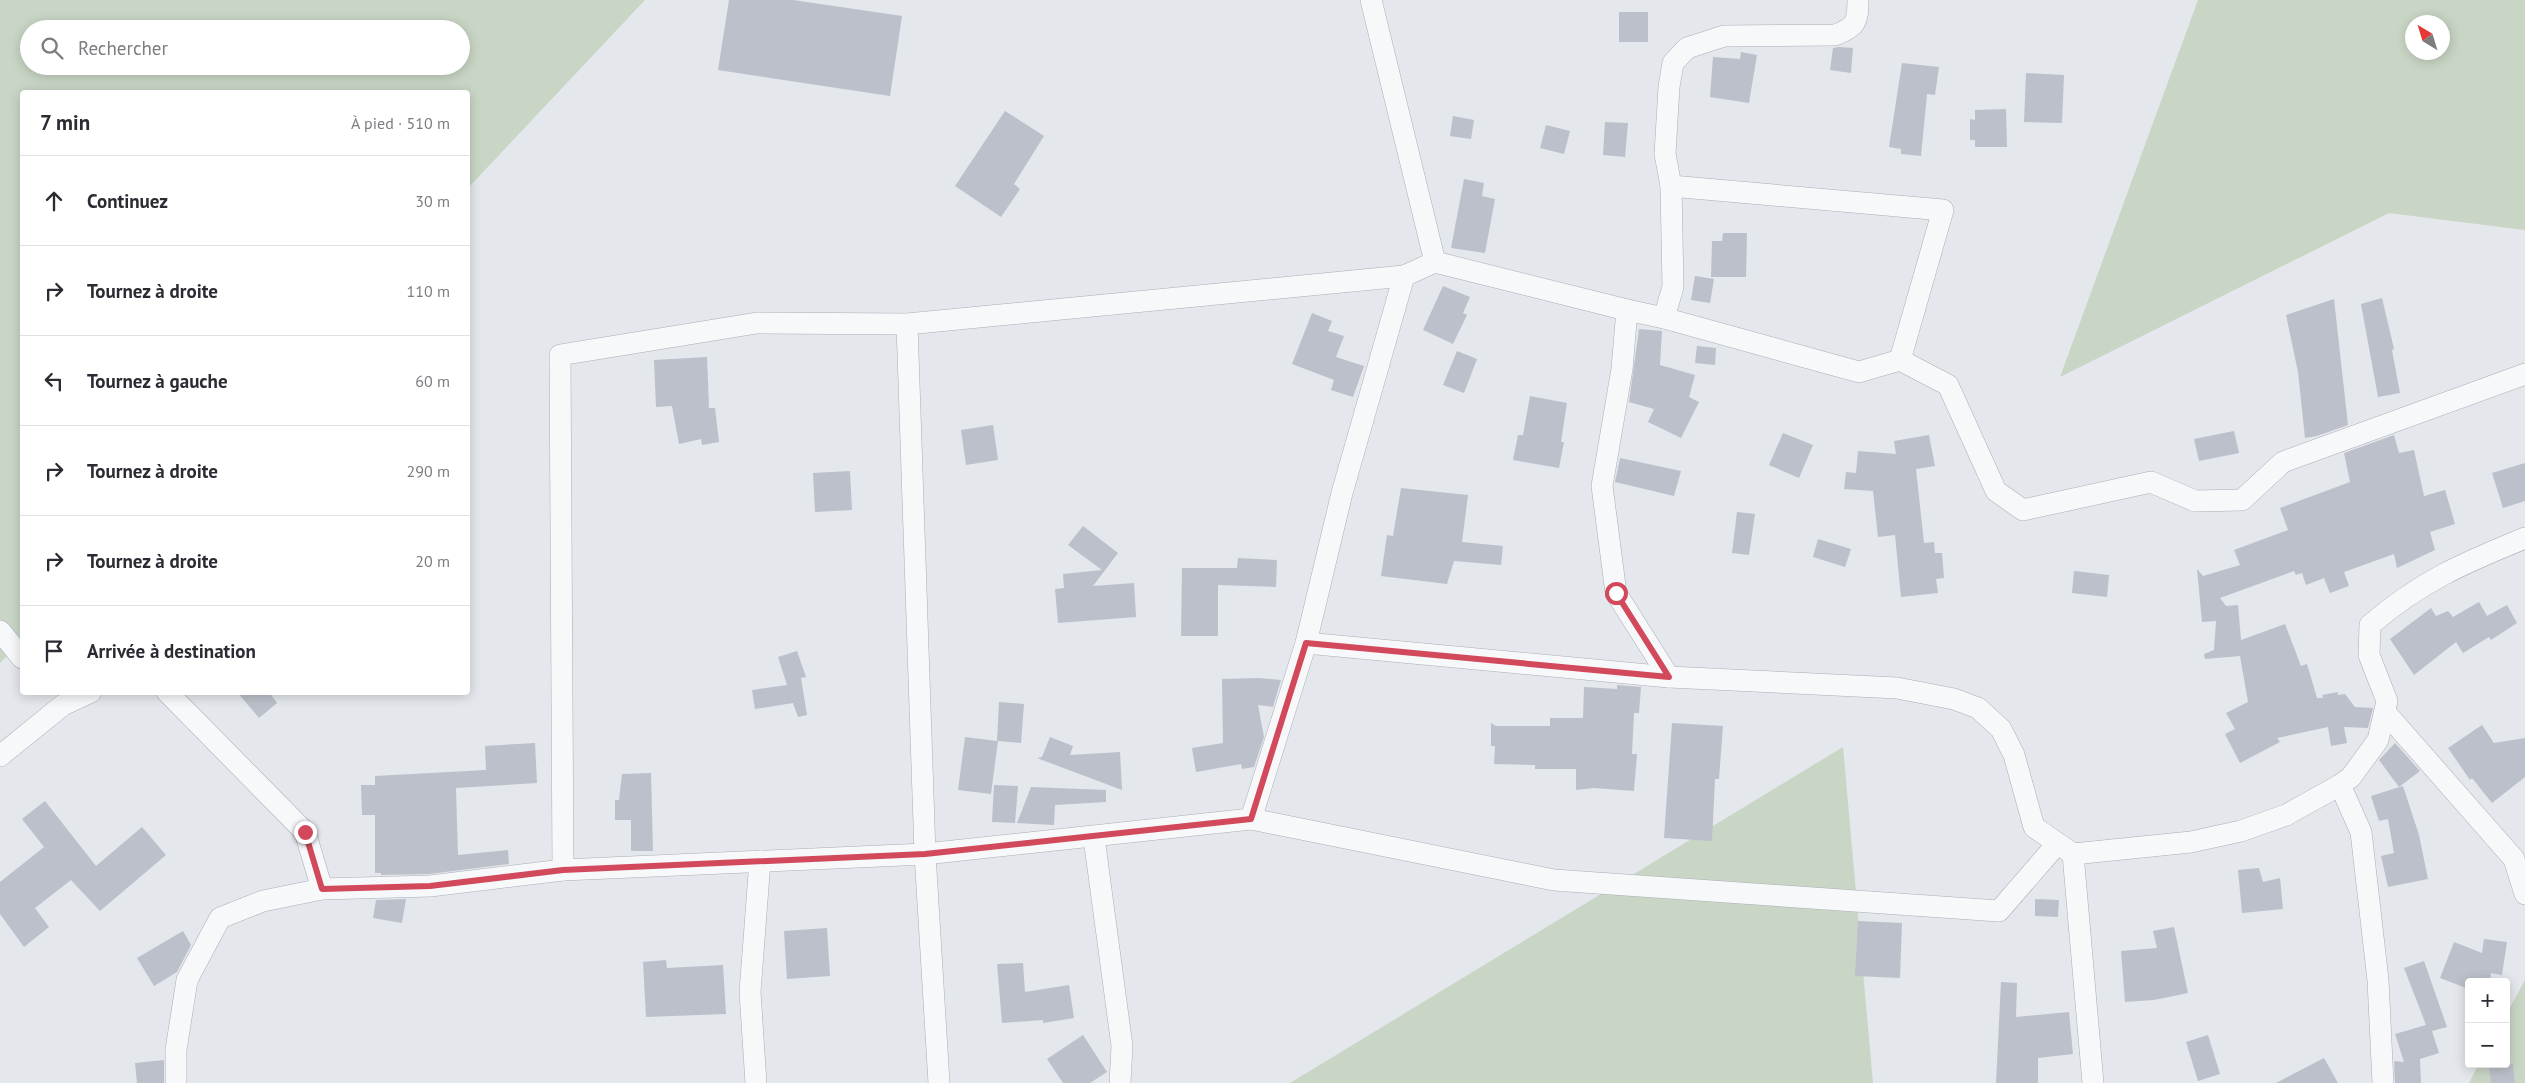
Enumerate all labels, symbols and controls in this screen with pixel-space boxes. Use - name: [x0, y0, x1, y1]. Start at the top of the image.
- north arrow: [2405, 15, 2450, 60]
- search box: [20, 20, 470, 75]
- icon: search: [38, 34, 66, 62]
- text: Rechercher: [78, 36, 168, 60]
- text: 7 min: [40, 109, 90, 136]
- text: À pied · 510 m: [351, 113, 450, 133]
- icon: ahead: [40, 187, 68, 215]
- text: Continuez: [87, 189, 168, 213]
- text: 30 m: [415, 191, 450, 211]
- icon: right: [40, 277, 68, 305]
- text: Tournez à droite: [87, 279, 218, 303]
- text: 110 m: [407, 281, 450, 301]
- icon: left: [40, 367, 68, 395]
- text: Tournez à gauche: [87, 369, 228, 393]
- text: 60 m: [415, 371, 450, 391]
- icon: right: [40, 457, 68, 485]
- text: Tournez à droite: [87, 459, 218, 483]
- text: 290 m: [407, 461, 450, 481]
- icon: right: [40, 547, 68, 575]
- text: Tournez à droite: [87, 549, 218, 573]
- text: 20 m: [415, 551, 450, 571]
- route start: [1605, 582, 1628, 605]
- icon: arrive: [40, 637, 68, 665]
- text: Arrivée à destination: [87, 639, 256, 663]
- route end: [294, 821, 317, 844]
- map controls: [2465, 978, 2510, 1068]
- button: +: [2465, 978, 2510, 1023]
- button: −: [2465, 1023, 2510, 1068]

